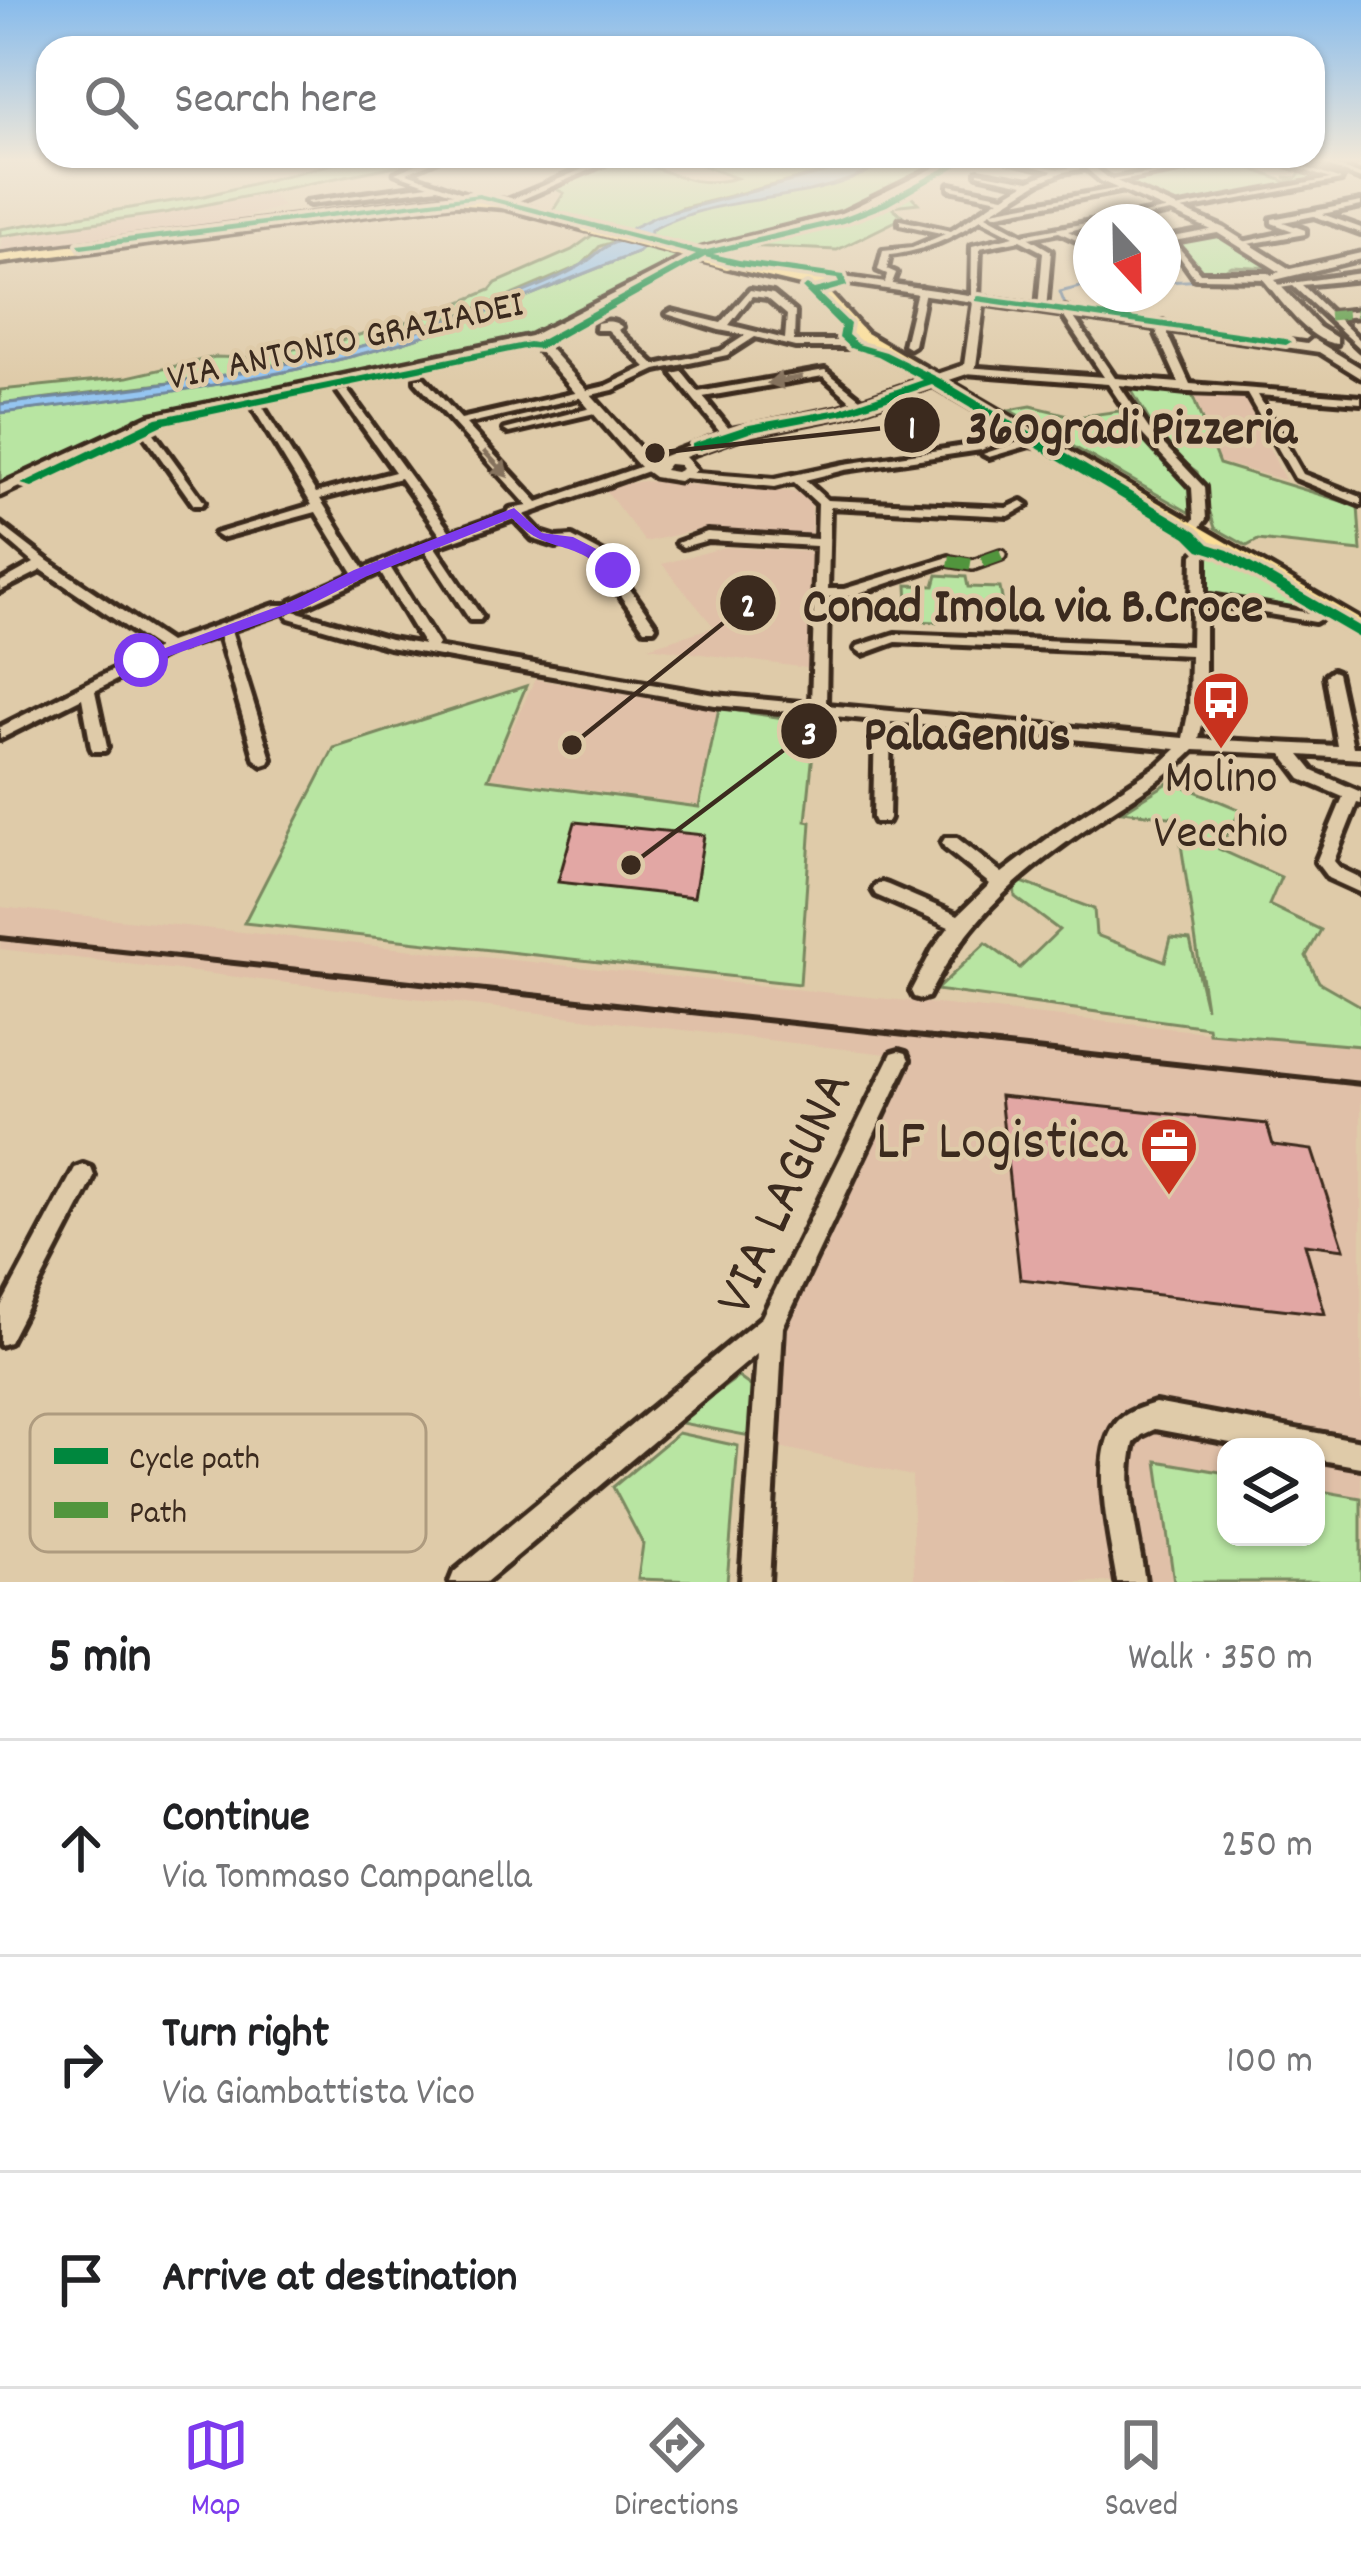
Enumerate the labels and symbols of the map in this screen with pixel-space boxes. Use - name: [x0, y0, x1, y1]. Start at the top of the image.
- north arrow: [1073, 204, 1181, 312]
- street label: VIA ANTONIO GRAZIADEI: [163, 279, 529, 409]
- one-way arrow: [765, 372, 803, 390]
- callout: 360gradi Pizzeria: [882, 381, 1321, 468]
- text: 360gradi Pizzeria: [965, 397, 1299, 469]
- text: 1: [908, 405, 916, 457]
- one-way arrow: [481, 449, 509, 478]
- route end: [586, 543, 640, 597]
- callout: Conad Imola via B.Croce: [718, 560, 1287, 647]
- text: Conad Imola via B.Croce: [803, 575, 1263, 647]
- text: 2: [740, 583, 756, 635]
- route start: [114, 633, 168, 687]
- bus stop icon: Molino Vecchio: [1190, 669, 1252, 751]
- callout: PalaGenius: [779, 687, 1095, 774]
- text: PalaGenius: [863, 703, 1071, 775]
- text: 3: [801, 711, 817, 763]
- place label: Molino Vecchio: [1154, 747, 1288, 871]
- street label: VIA LAGUNA: [698, 1059, 878, 1329]
- place label: LF Logistica: [876, 1105, 1128, 1187]
- office icon: LF Logistica: [1138, 1115, 1200, 1197]
- legend: [30, 1414, 426, 1552]
- text: Cycle path: [129, 1438, 260, 1485]
- text: Path: [129, 1492, 187, 1539]

